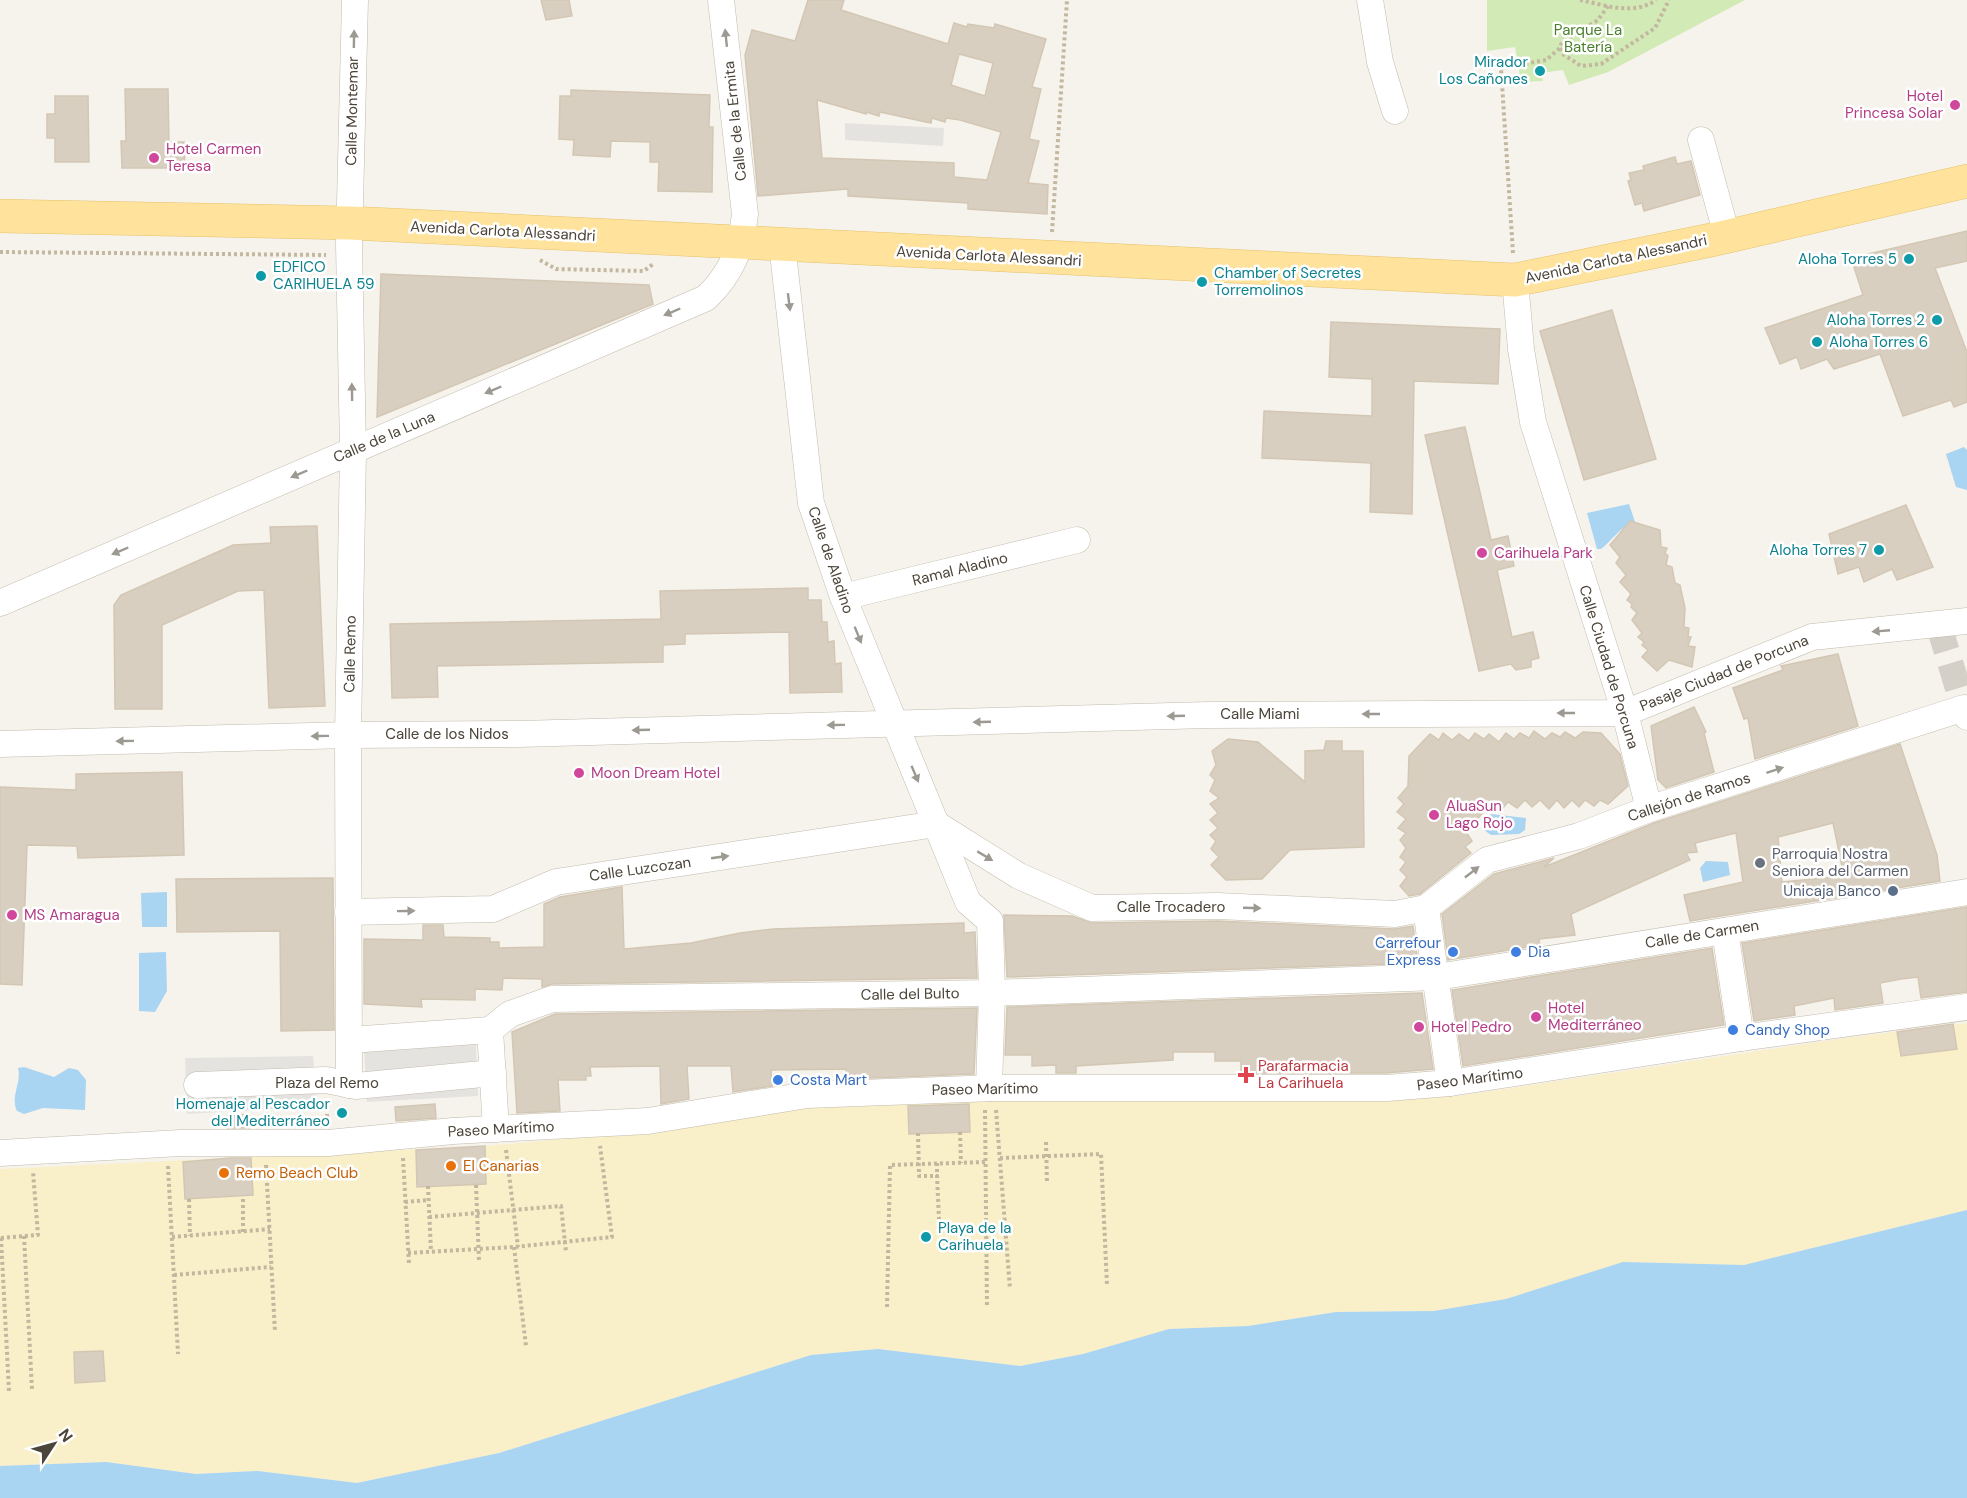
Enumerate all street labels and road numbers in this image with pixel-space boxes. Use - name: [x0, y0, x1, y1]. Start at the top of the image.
- street label: Calle Montemar: [341, 56, 363, 166]
- street label: Calle de la Ermita: [719, 60, 751, 182]
- street label: Avenida Carlota Alessandri: [410, 216, 596, 246]
- street label: Avenida Carlota Alessandri: [1523, 230, 1709, 288]
- street label: Avenida Carlota Alessandri: [896, 241, 1082, 271]
- street label: Calle de la Luna: [330, 407, 438, 467]
- street label: Calle de Aladino: [803, 504, 859, 616]
- street label: Ramal Aladino: [910, 547, 1010, 591]
- street label: Calle Ciudad de Porcuna: [1575, 583, 1643, 751]
- street label: Calle Remo: [339, 615, 361, 693]
- street label: Pasaje Ciudad de Porcuna: [1637, 630, 1811, 716]
- street label: Calle Miami: [1220, 704, 1300, 724]
- street label: Calle de los Nidos: [385, 724, 509, 744]
- street label: Callejón de Ramos: [1625, 768, 1753, 826]
- street label: Calle Luzcozan: [588, 852, 692, 886]
- street label: Calle Trocadero: [1117, 897, 1225, 917]
- street label: Calle de Carmen: [1644, 915, 1760, 953]
- street label: Calle del Bulto: [860, 983, 960, 1005]
- street label: Paseo Marítimo: [1416, 1063, 1524, 1095]
- street label: Plaza del Remo: [275, 1073, 379, 1093]
- street label: Paseo Marítimo: [931, 1078, 1039, 1100]
- street label: Paseo Marítimo: [447, 1116, 555, 1142]

